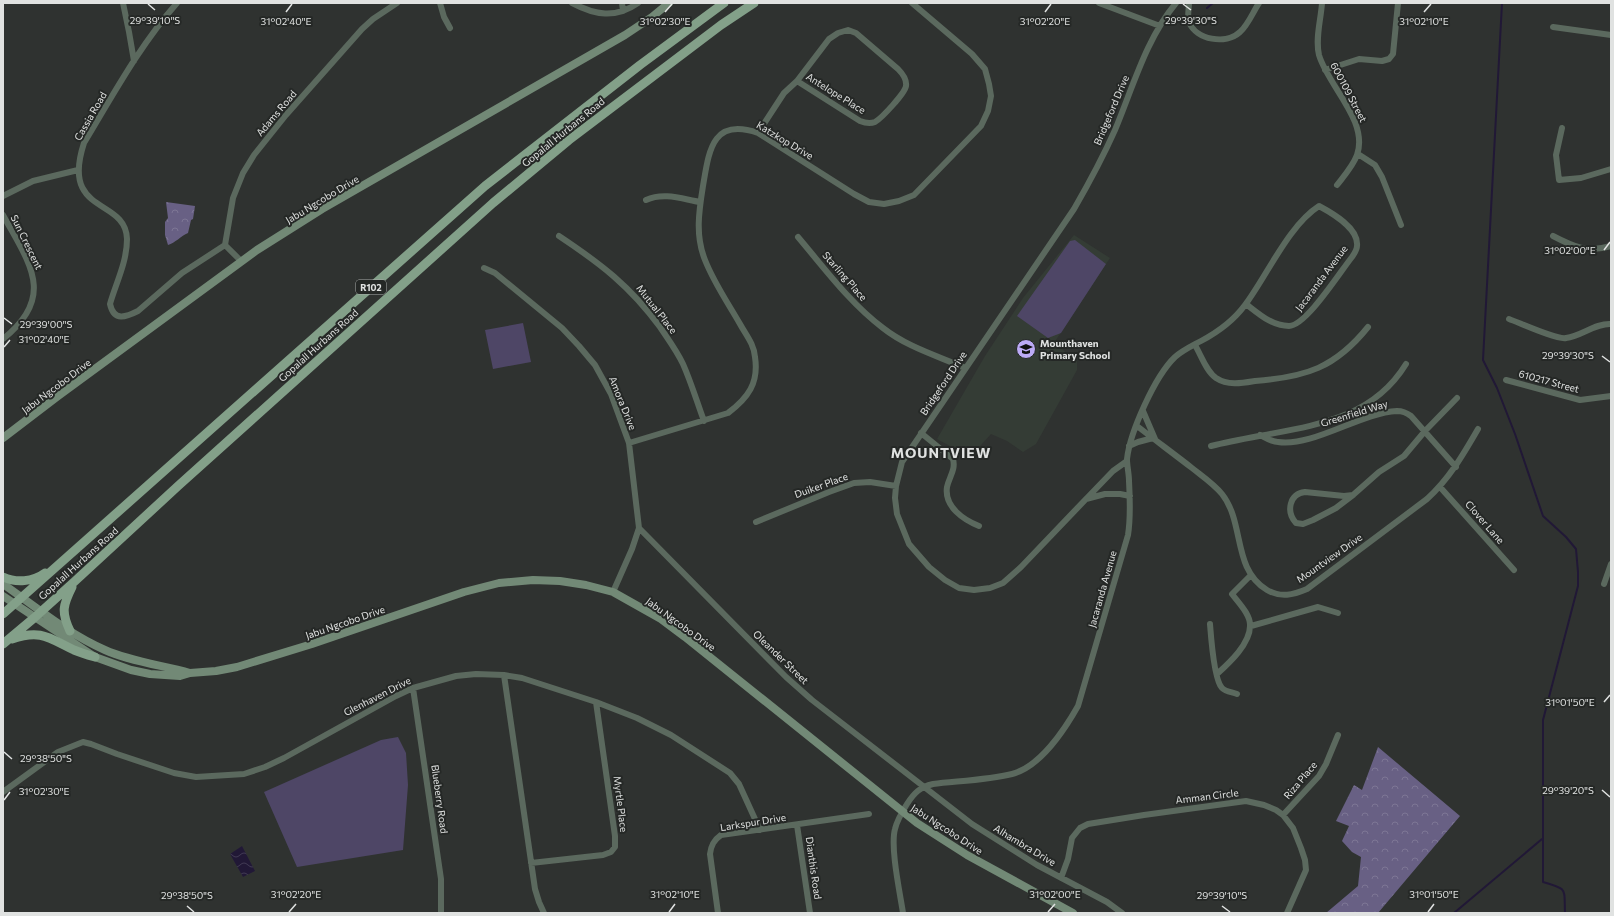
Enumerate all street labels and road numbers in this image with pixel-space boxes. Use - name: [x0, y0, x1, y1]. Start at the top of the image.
- street label: 600109 Street: [1328, 60, 1370, 124]
- street label: Antelope Place: [804, 70, 868, 116]
- street label: Bridgeford Drive: [1091, 73, 1131, 147]
- street label: Adams Road: [253, 87, 299, 138]
- street label: Cassia Road: [71, 89, 109, 142]
- street label: Gopalall Hurbans Road: [519, 95, 607, 169]
- street label: Katzkop Drive: [754, 118, 816, 162]
- street label: Jabu Ngcobo Drive: [283, 172, 361, 226]
- street label: Sun Crescent: [9, 213, 45, 271]
- street label: Jacaranda Avenue: [1292, 243, 1350, 313]
- street label: Starling Place: [820, 249, 870, 303]
- road number: R102: [356, 280, 386, 294]
- street label: Mutual Place: [634, 282, 680, 336]
- street label: Gopalall Hurbans Road: [276, 306, 360, 384]
- street label: Bridgeford Drive: [917, 349, 969, 417]
- street label: Jabu Ngcobo Drive: [19, 356, 93, 416]
- street label: 610217 Street: [1517, 367, 1581, 395]
- street label: Amora Drive: [607, 374, 639, 432]
- street label: Greenfield Way: [1319, 397, 1389, 429]
- street label: Duiker Place: [793, 470, 849, 500]
- street label: Clover Lane: [1463, 498, 1507, 546]
- street label: Gopalall Hurbans Road: [36, 524, 120, 602]
- street label: Mountview Drive: [1294, 531, 1364, 585]
- street label: Jacaranda Avenue: [1085, 549, 1119, 629]
- street label: Jabu Ngcobo Drive: [644, 595, 718, 653]
- street label: Jabu Ngcobo Drive: [304, 603, 386, 641]
- street label: Oleander Street: [751, 628, 811, 686]
- street label: Glenhaven Drive: [341, 674, 413, 718]
- street label: Riza Place: [1281, 759, 1319, 801]
- street label: Blueberry Road: [429, 764, 451, 834]
- street label: Myrtle Place: [612, 775, 630, 833]
- street label: Amman Circle: [1175, 786, 1239, 806]
- street label: Jabu Ngcobo Drive: [909, 801, 985, 857]
- street label: Larkspur Drive: [719, 811, 787, 833]
- street label: Alhambra Drive: [992, 822, 1058, 868]
- street label: Dianthis Road: [804, 836, 824, 900]

